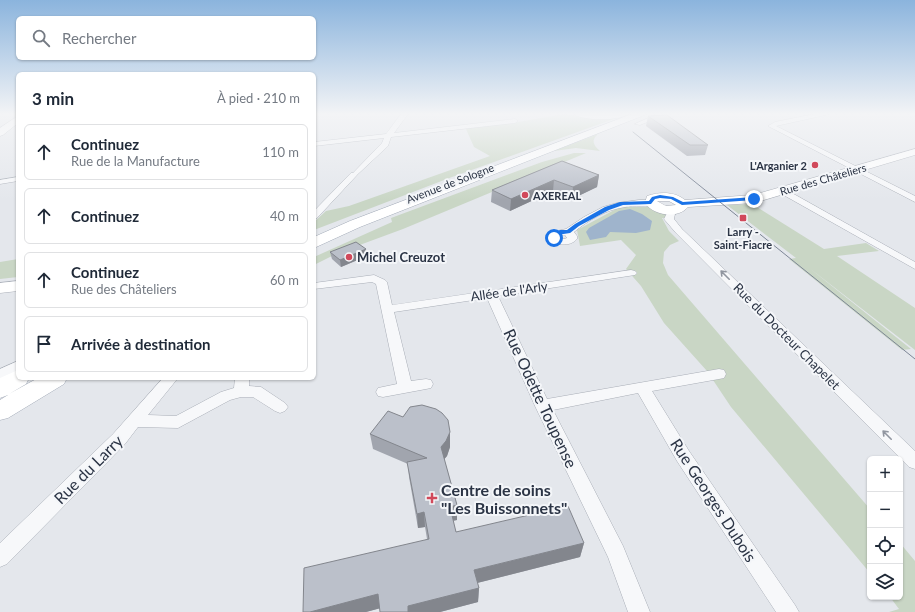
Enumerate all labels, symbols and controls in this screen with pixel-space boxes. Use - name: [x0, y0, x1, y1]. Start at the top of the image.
- search box: [16, 16, 316, 60]
- icon: search: [30, 27, 52, 49]
- text: Rechercher: [62, 29, 136, 47]
- text: 3 min: [32, 88, 74, 109]
- text: À pied · 210 m: [217, 90, 300, 106]
- text: Continuez: [71, 135, 139, 153]
- icon: ahead: [33, 141, 55, 163]
- text: 110 m: [262, 144, 299, 160]
- text: Rue de la Manufacture: [71, 153, 200, 169]
- place label: L'Arganier 2: [750, 159, 807, 172]
- street label: Avenue de Sologne: [404, 160, 496, 206]
- street label: Rue des Châteliers: [778, 160, 868, 198]
- marker: L'Arganier 2: [810, 160, 820, 170]
- place label: AXEREAL: [532, 189, 581, 202]
- marker: AXEREAL: [520, 190, 530, 200]
- route end: [745, 190, 763, 208]
- icon: ahead: [33, 205, 55, 227]
- text: Continuez: [71, 207, 139, 225]
- text: 40 m: [270, 208, 299, 224]
- marker: Larry - Saint-Fiacre: [738, 213, 748, 223]
- place label: Larry - Saint-Fiacre: [714, 225, 772, 251]
- route start: [545, 229, 563, 247]
- place label: Michel Creuzot: [357, 249, 445, 265]
- marker: Michel Creuzot: [344, 252, 354, 262]
- text: Continuez: [71, 263, 139, 281]
- icon: ahead: [33, 269, 55, 291]
- one-way arrow: [720, 270, 730, 280]
- text: 60 m: [270, 272, 299, 288]
- street label: Allée de l'Arly: [469, 278, 549, 304]
- street label: Rue du Docteur Chapelet: [730, 279, 844, 393]
- text: Rue des Châteliers: [71, 281, 177, 297]
- street label: Rue Odette Toupense: [500, 325, 582, 471]
- icon: arrive: [33, 333, 55, 355]
- text: Arrivée à destination: [71, 335, 210, 353]
- street label: Rue du Larry: [50, 430, 127, 507]
- one-way arrow: [882, 430, 892, 440]
- street label: Rue Georges Dubois: [667, 435, 761, 565]
- map controls: [867, 456, 903, 600]
- button: +: [867, 456, 903, 492]
- place label: Centre de soins "Les Buissonnets": [441, 480, 567, 517]
- marker: Centre de soins "Les Buissonnets": [426, 492, 438, 504]
- button: −: [867, 492, 903, 528]
- button: locate: [867, 528, 903, 564]
- button: layers: [867, 564, 903, 600]

